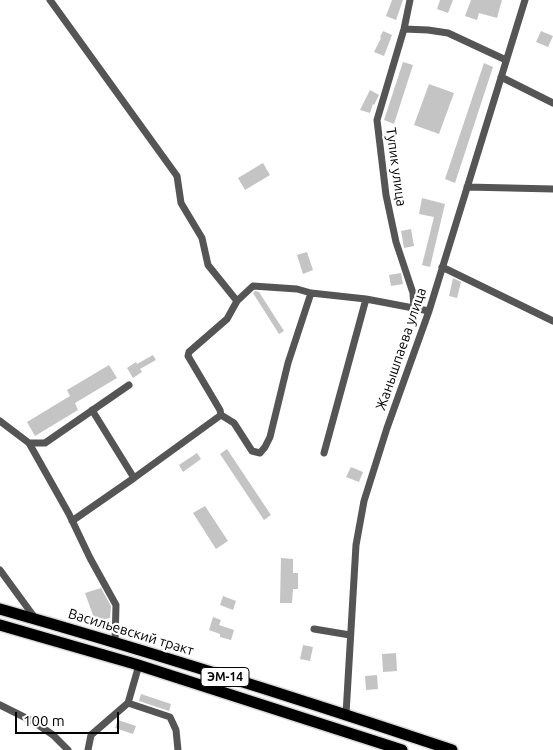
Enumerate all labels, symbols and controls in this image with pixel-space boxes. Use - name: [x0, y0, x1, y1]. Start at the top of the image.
- street label: Тупик улица: [382, 126, 410, 208]
- street label: Жанышпаева улица: [372, 285, 430, 413]
- street label: Васильевский тракт: [66, 605, 196, 659]
- road number: ЭМ-14: [201, 668, 249, 686]
- scale bar: [18, 702, 121, 734]
- text: 100 m: [23, 712, 65, 729]

